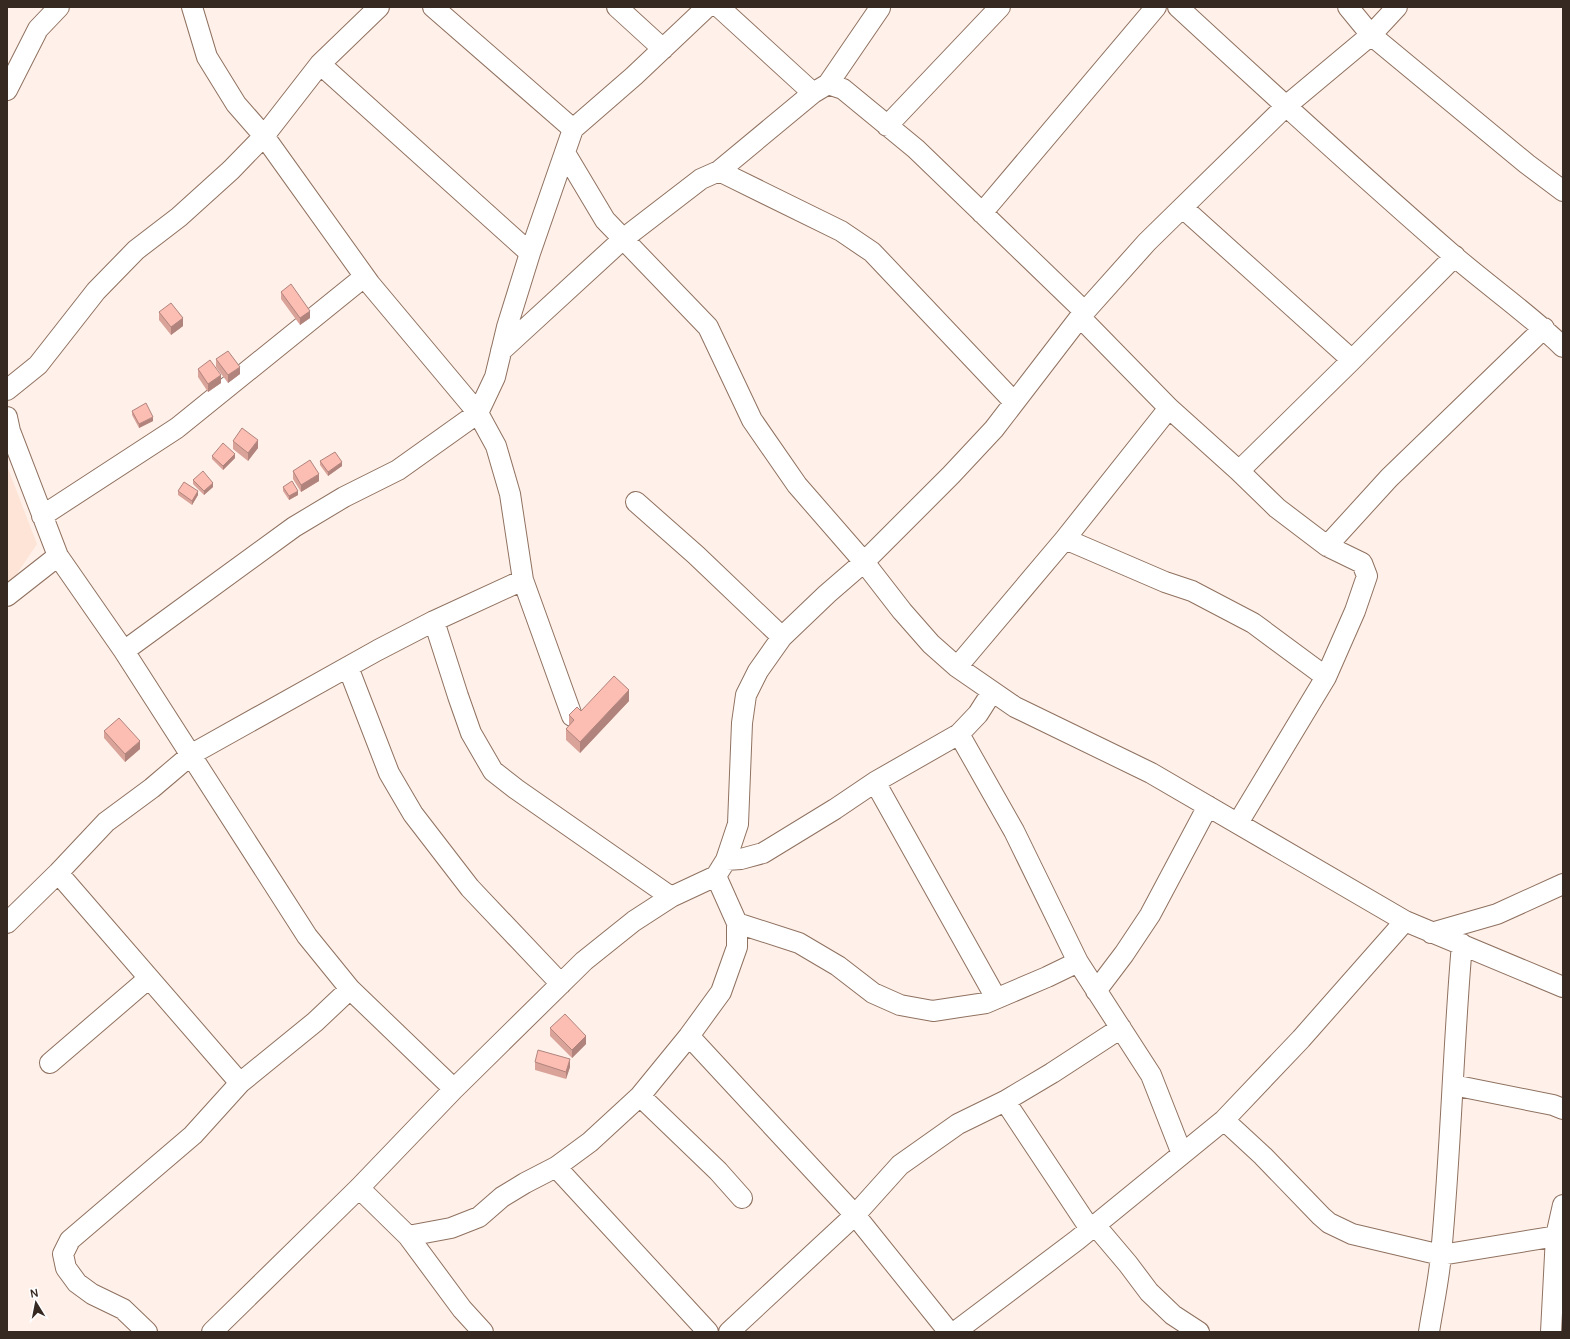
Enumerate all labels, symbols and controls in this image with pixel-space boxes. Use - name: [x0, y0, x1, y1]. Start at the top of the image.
- north arrow: [16, 1283, 56, 1323]
- text: N: [29, 1285, 39, 1301]

